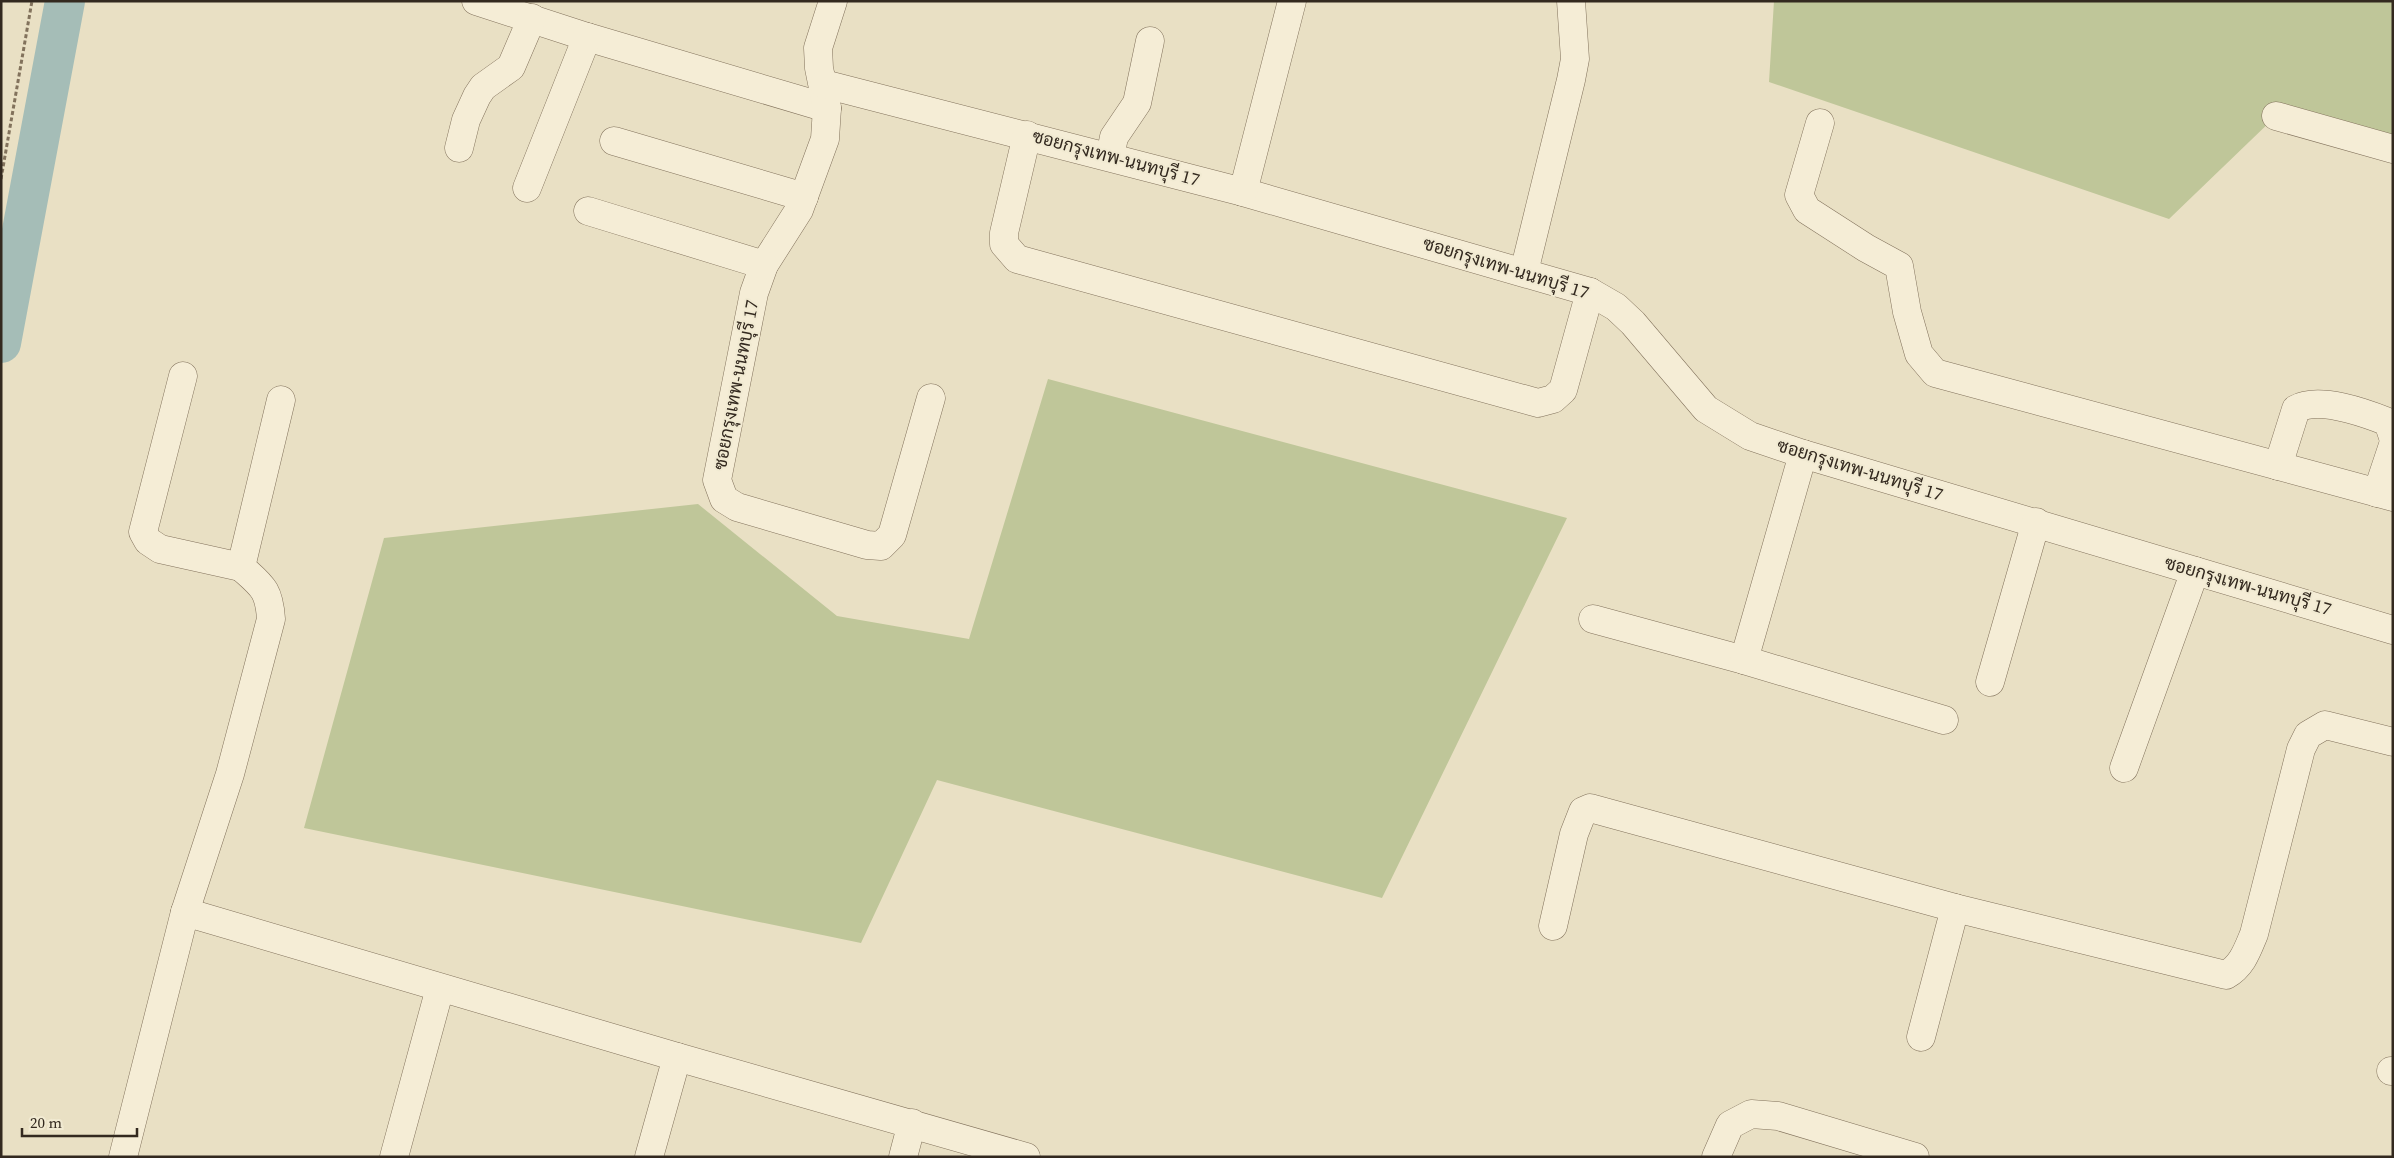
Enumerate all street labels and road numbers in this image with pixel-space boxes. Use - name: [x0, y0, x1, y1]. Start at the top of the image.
- street label: ซอยกรุงเทพ-นนทบุรี 17: [1030, 123, 1203, 192]
- street label: ซอยกรุงเทพ-นนทบุรี 17: [1420, 230, 1592, 305]
- street label: ซอยกรุงเทพ-นนทบุรี 17: [707, 298, 764, 472]
- street label: ซอยกรุงเทพ-นนทบุรี 17: [1774, 432, 1946, 507]
- street label: ซอยกรุงเทพ-นนทบุรี 17: [2162, 550, 2334, 621]

